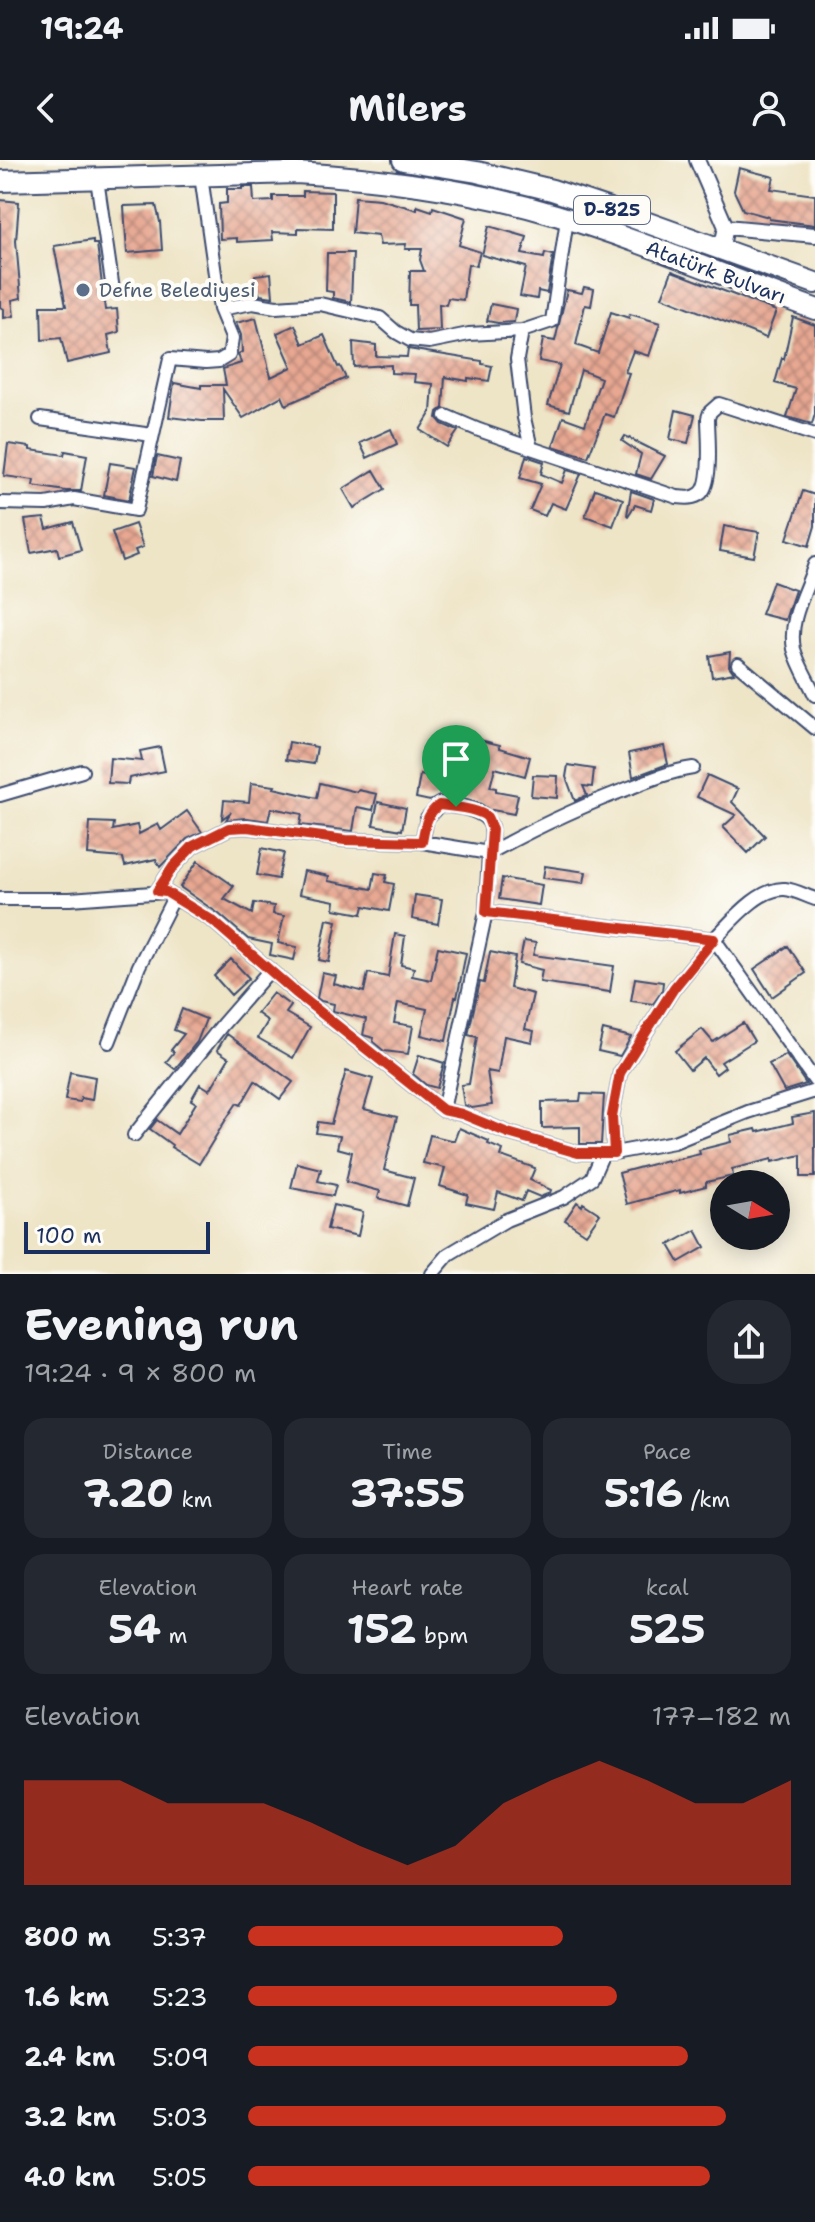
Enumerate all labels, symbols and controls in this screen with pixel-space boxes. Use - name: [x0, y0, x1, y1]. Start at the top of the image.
- text: 19:24: [40, 8, 123, 49]
- text: Milers: [348, 84, 467, 133]
- icon: back: [24, 86, 68, 130]
- icon: person: [747, 86, 791, 130]
- road number: D-825: [574, 196, 650, 224]
- street label: Atatürk Bulvarı: [642, 235, 790, 309]
- place label: Defne Belediyesi: [99, 277, 256, 303]
- marker: Defne Belediyesi: [74, 281, 92, 299]
- pin: [422, 725, 490, 807]
- icon: arrive: [434, 737, 478, 781]
- north arrow: [710, 1170, 790, 1250]
- map controls: [710, 1170, 790, 1250]
- scale bar: [24, 1218, 210, 1254]
- text: 100 m: [36, 1221, 102, 1250]
- text: Evening run: [24, 1295, 298, 1354]
- button: share: [707, 1300, 791, 1384]
- text: 19:24 · 9 × 800 m: [24, 1355, 256, 1390]
- text: Distance: [103, 1437, 193, 1466]
- text: Time: [382, 1437, 433, 1466]
- text: Pace: [643, 1437, 691, 1466]
- text: 7.20: [83, 1466, 174, 1520]
- text: 37:55: [350, 1466, 465, 1520]
- text: 5:16: [604, 1466, 684, 1520]
- text: km: [174, 1485, 213, 1514]
- text: /km: [684, 1485, 730, 1514]
- text: Elevation: [99, 1573, 197, 1602]
- text: Heart rate: [351, 1573, 464, 1602]
- text: kcal: [646, 1573, 689, 1602]
- text: 54: [108, 1602, 161, 1656]
- text: 152: [347, 1602, 417, 1656]
- text: 525: [629, 1602, 705, 1656]
- text: m: [161, 1621, 187, 1650]
- text: bpm: [417, 1621, 468, 1650]
- text: Elevation: [24, 1698, 140, 1733]
- text: 177–182 m: [652, 1698, 791, 1733]
- text: 800 m: [24, 1919, 111, 1954]
- text: 5:37: [152, 1919, 207, 1954]
- text: 1.6 km: [24, 1979, 109, 2014]
- text: 5:23: [152, 1979, 208, 2014]
- text: 2.4 km: [24, 2039, 115, 2074]
- text: 5:09: [152, 2039, 209, 2074]
- text: 3.2 km: [24, 2099, 116, 2134]
- text: 5:03: [152, 2099, 208, 2134]
- text: 4.0 km: [24, 2159, 115, 2194]
- text: 5:05: [152, 2159, 207, 2194]

